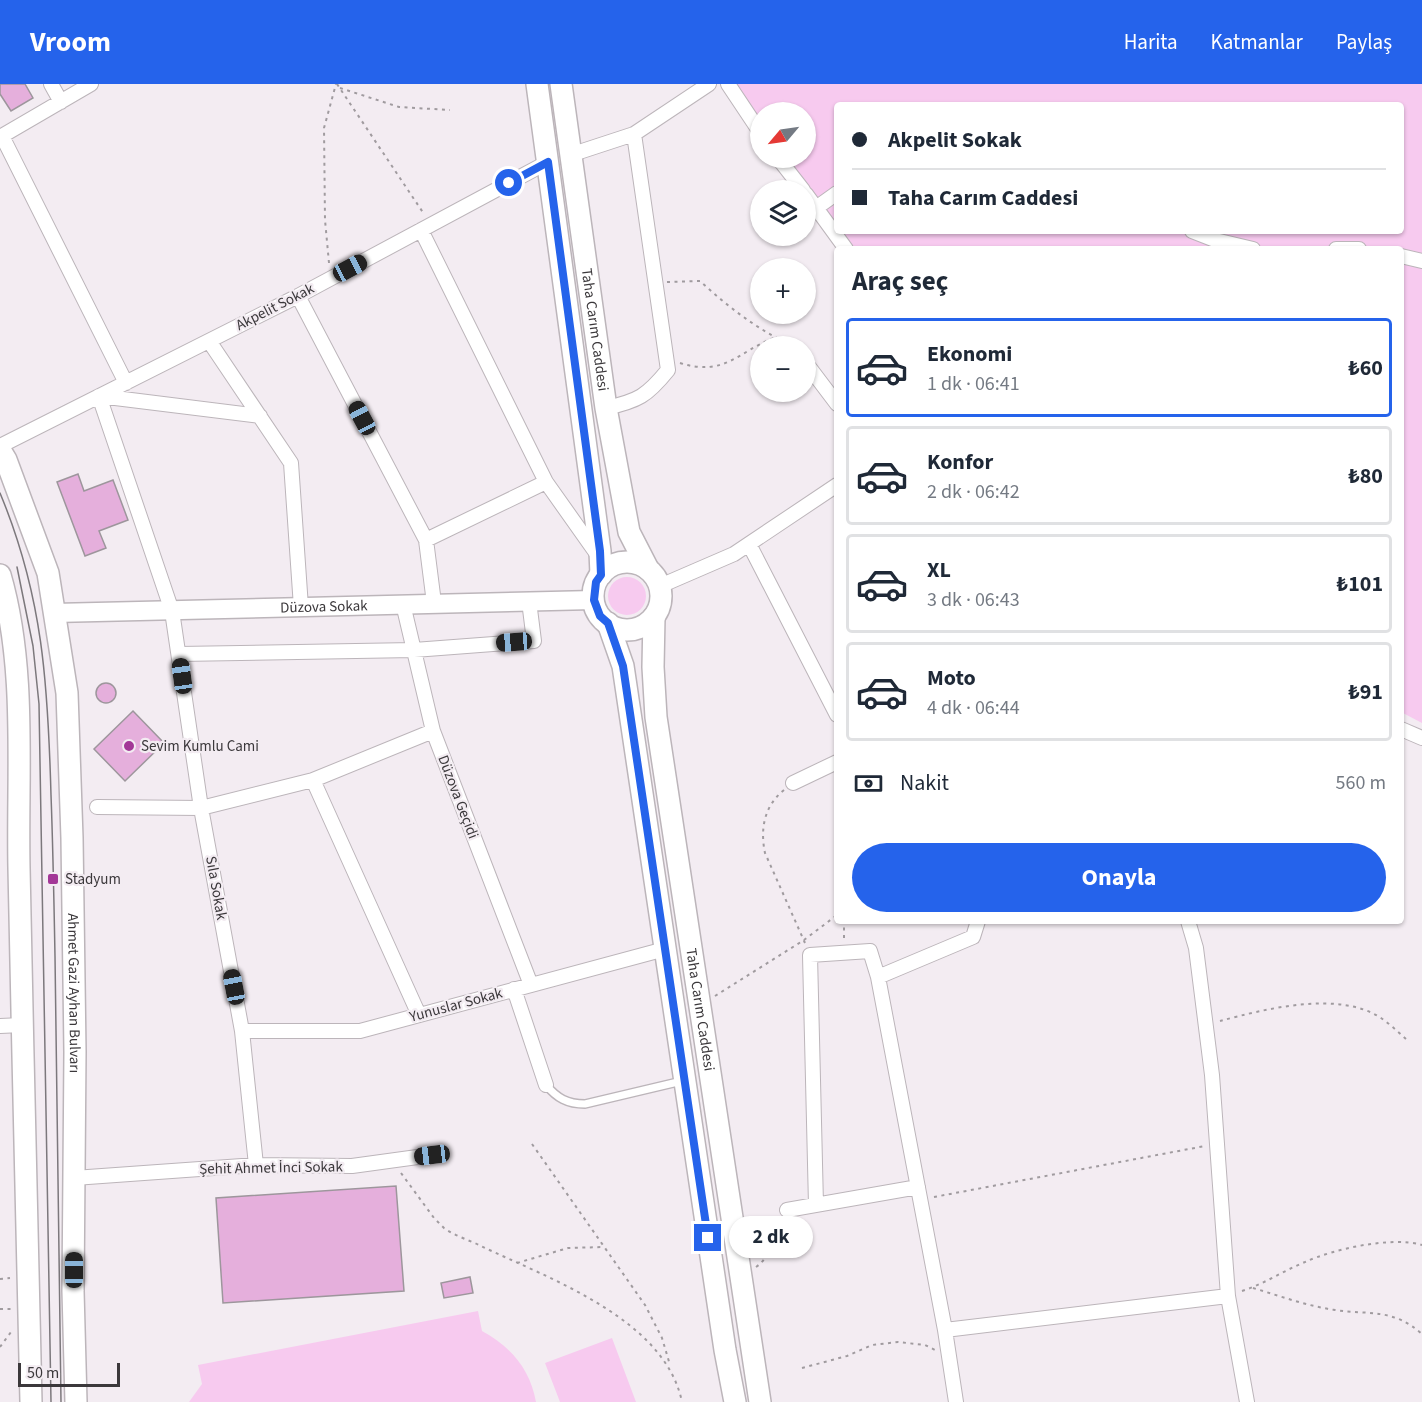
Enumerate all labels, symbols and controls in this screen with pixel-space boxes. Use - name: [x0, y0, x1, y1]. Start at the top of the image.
- text: Vroom: [30, 22, 111, 62]
- text: Harita: [1124, 27, 1178, 57]
- text: Katmanlar: [1211, 27, 1303, 57]
- text: Paylaş: [1336, 27, 1392, 57]
- north arrow: [750, 102, 816, 168]
- map controls: [750, 102, 816, 402]
- text: Akpelit Sokak: [888, 124, 1022, 156]
- route start: [495, 169, 522, 196]
- button: layers: [750, 180, 816, 246]
- text: Taha Carım Caddesi: [888, 182, 1078, 214]
- car: [330, 252, 370, 284]
- button: +: [750, 258, 816, 324]
- text: Araç seç: [852, 262, 948, 301]
- street label: Taha Carım Caddesi: [576, 267, 614, 393]
- street label: Akpelit Sokak: [232, 278, 318, 336]
- button: −: [750, 336, 816, 402]
- text: Ekonomi: [927, 338, 1012, 370]
- icon: car: [855, 341, 909, 395]
- text: ₺60: [1348, 352, 1383, 384]
- text: 1 dk · 06:41: [927, 370, 1020, 398]
- car: [346, 398, 378, 438]
- text: Konfor: [927, 446, 993, 478]
- icon: car: [855, 449, 909, 503]
- text: ₺80: [1348, 460, 1383, 492]
- text: 2 dk · 06:42: [927, 478, 1020, 506]
- text: XL: [927, 554, 951, 586]
- icon: car: [855, 557, 909, 611]
- text: ₺101: [1337, 568, 1383, 600]
- text: 3 dk · 06:43: [927, 586, 1020, 614]
- street label: Düzova Sokak: [280, 595, 368, 618]
- car: [495, 632, 533, 652]
- car: [171, 657, 193, 695]
- text: Moto: [927, 662, 976, 694]
- icon: car: [855, 665, 909, 719]
- text: ₺91: [1348, 676, 1383, 708]
- text: 4 dk · 06:44: [927, 694, 1020, 722]
- place label: Sevim Kumlu Cami: [141, 736, 259, 757]
- marker: Sevim Kumlu Cami: [122, 739, 136, 753]
- street label: Düzova Geçidi: [432, 752, 484, 842]
- icon: cash: [852, 767, 885, 800]
- text: Nakit: [900, 767, 949, 799]
- text: 560 m: [1336, 769, 1386, 797]
- button: Onayla: [852, 843, 1386, 912]
- street label: Sıla Sokak: [200, 854, 232, 922]
- place label: Stadyum: [65, 869, 121, 890]
- marker: Stadyum: [46, 872, 60, 886]
- street label: Ahmet Gazi Ayhan Bulvarı: [63, 913, 86, 1073]
- street label: Taha Carım Caddesi: [681, 947, 720, 1072]
- car: [222, 968, 246, 1006]
- street label: Yunuslar Sokak: [406, 982, 505, 1028]
- car: [413, 1144, 451, 1166]
- street label: Şehit Ahmet İnci Sokak: [199, 1156, 344, 1180]
- callout: 2 dk: [729, 1217, 813, 1259]
- text: 2 dk: [753, 1223, 789, 1251]
- route end: [694, 1224, 721, 1251]
- car: [65, 1252, 83, 1288]
- scale bar: [18, 1360, 120, 1388]
- text: 50 m: [27, 1362, 59, 1384]

